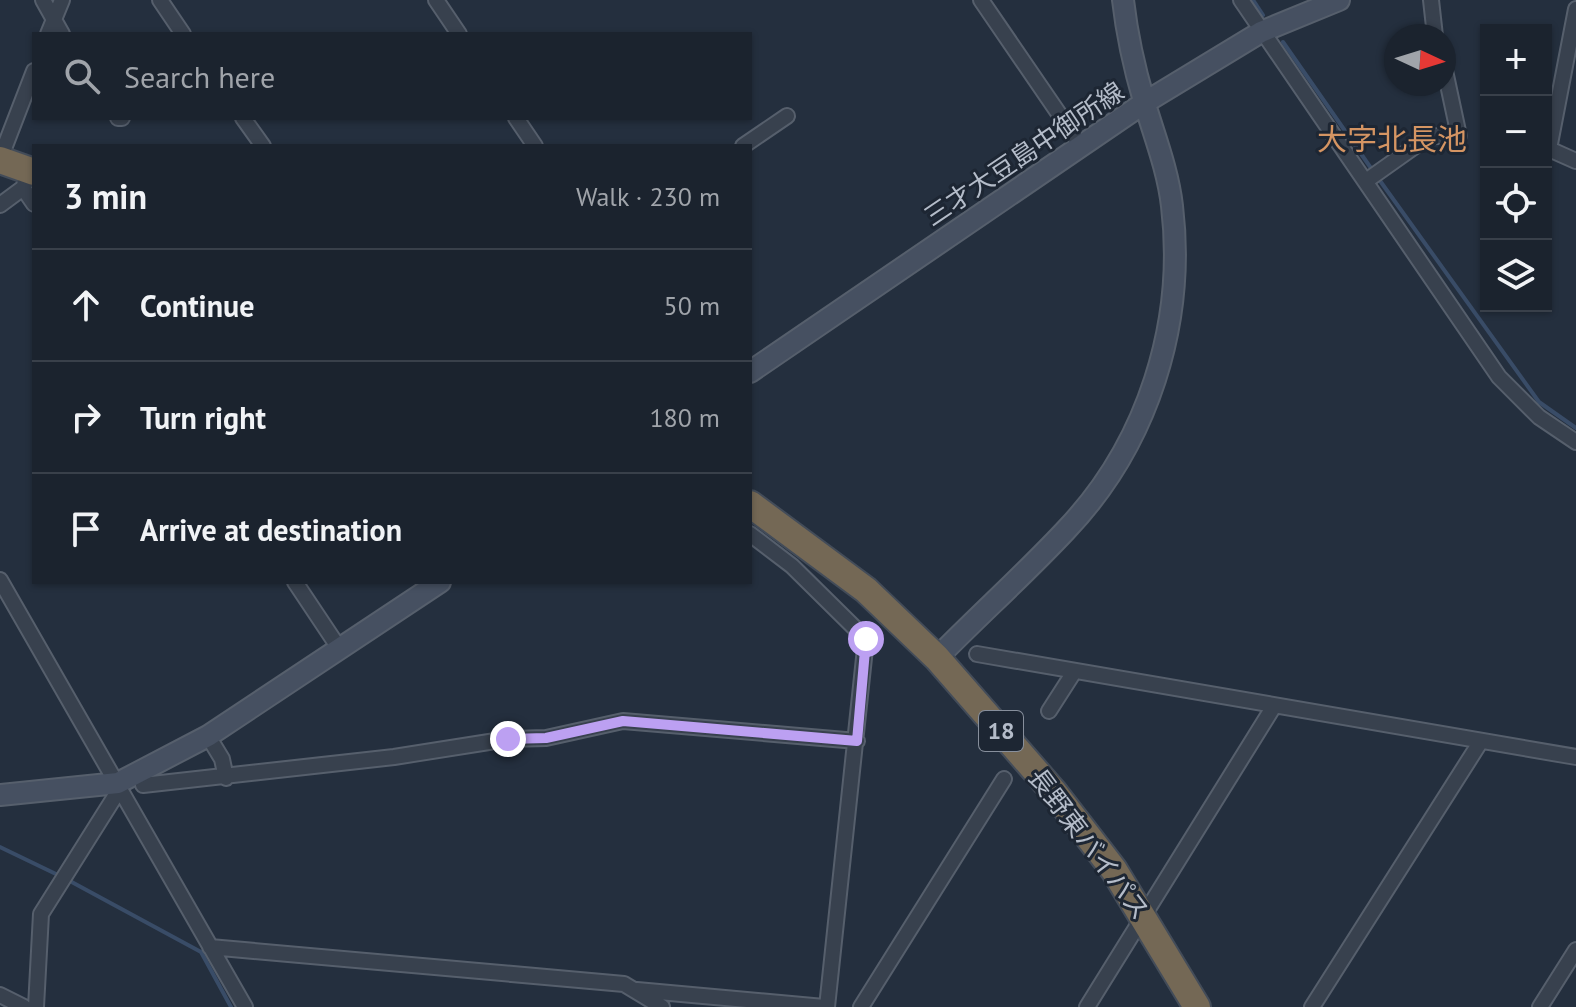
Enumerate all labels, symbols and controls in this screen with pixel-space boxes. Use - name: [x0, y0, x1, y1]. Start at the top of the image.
- north arrow: [1384, 24, 1456, 96]
- map controls: [1480, 24, 1552, 312]
- button: +: [1480, 24, 1552, 96]
- search box: [32, 32, 752, 120]
- icon: search: [60, 54, 104, 98]
- text: Search here: [124, 57, 275, 96]
- street label: 三才大豆島中御所線: [917, 74, 1130, 233]
- button: −: [1480, 96, 1552, 168]
- district label: 大字北長池: [1317, 119, 1467, 158]
- button: locate: [1480, 168, 1552, 240]
- text: 3 min: [64, 174, 147, 218]
- text: Walk · 230 m: [576, 180, 720, 213]
- button: layers: [1480, 240, 1552, 312]
- icon: ahead: [64, 283, 108, 327]
- text: Continue: [140, 286, 254, 325]
- text: 50 m: [664, 289, 720, 322]
- icon: right: [64, 395, 108, 439]
- text: Turn right: [140, 398, 266, 437]
- text: 180 m: [649, 401, 720, 434]
- icon: arrive: [64, 507, 108, 551]
- text: Arrive at destination: [140, 510, 402, 549]
- route start: [848, 621, 884, 657]
- road number: 18: [979, 711, 1023, 751]
- route end: [490, 721, 526, 757]
- street label: 長野東バイパス: [1022, 761, 1157, 926]

